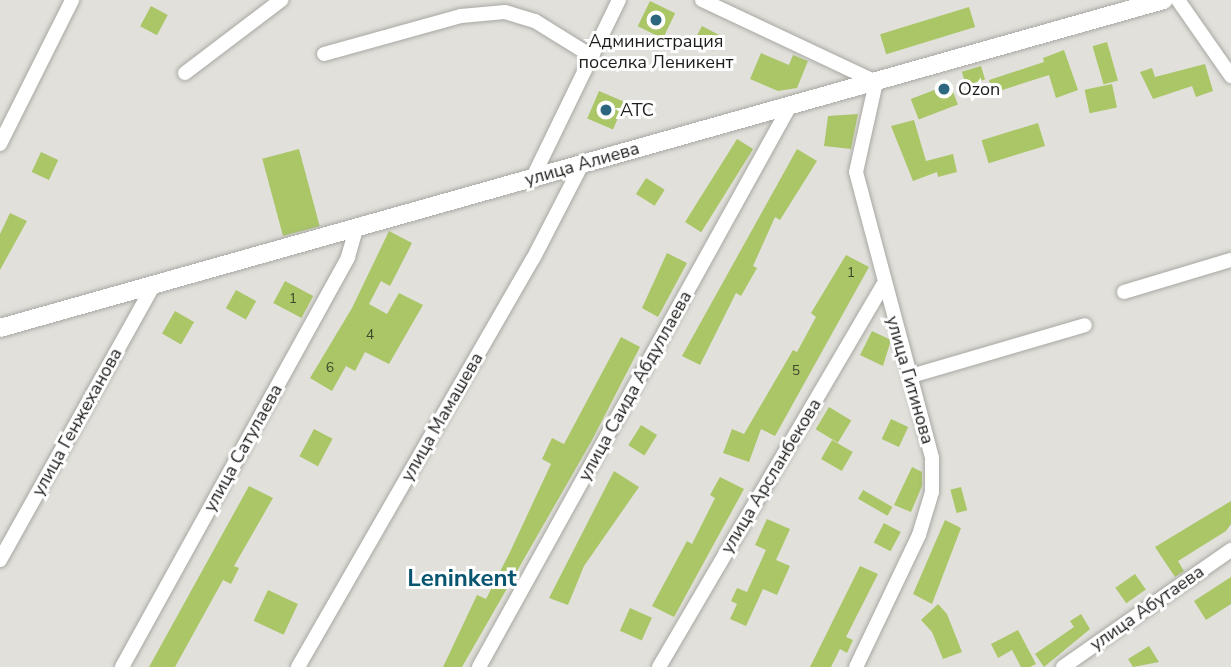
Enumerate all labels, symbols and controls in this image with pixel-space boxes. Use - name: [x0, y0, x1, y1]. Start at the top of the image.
- marker: Администрация поселка Леникент: [648, 12, 664, 28]
- place label: Администрация поселка Леникент: [578, 31, 734, 74]
- place label: Ozon: [958, 78, 1000, 100]
- marker: Ozon: [936, 81, 952, 97]
- place label: АТС: [620, 99, 654, 121]
- marker: АТС: [598, 102, 614, 118]
- street label: улица Алиева: [522, 137, 642, 191]
- house number: 1: [847, 265, 855, 281]
- street label: улица Саида Абдуллаева: [574, 287, 696, 485]
- house number: 1: [289, 291, 297, 307]
- street label: улица Гитинова: [881, 313, 939, 447]
- house number: 4: [366, 327, 374, 343]
- street label: улица Генжеханова: [27, 344, 127, 500]
- street label: улица Мамашева: [396, 349, 488, 485]
- house number: 6: [326, 360, 334, 376]
- house number: 5: [792, 363, 800, 379]
- street label: улица Сатулаева: [199, 380, 287, 516]
- street label: улица Арсланбекова: [716, 395, 826, 557]
- street label: улица Абутаева: [1086, 561, 1208, 655]
- district label: Leninkent: [407, 565, 517, 593]

